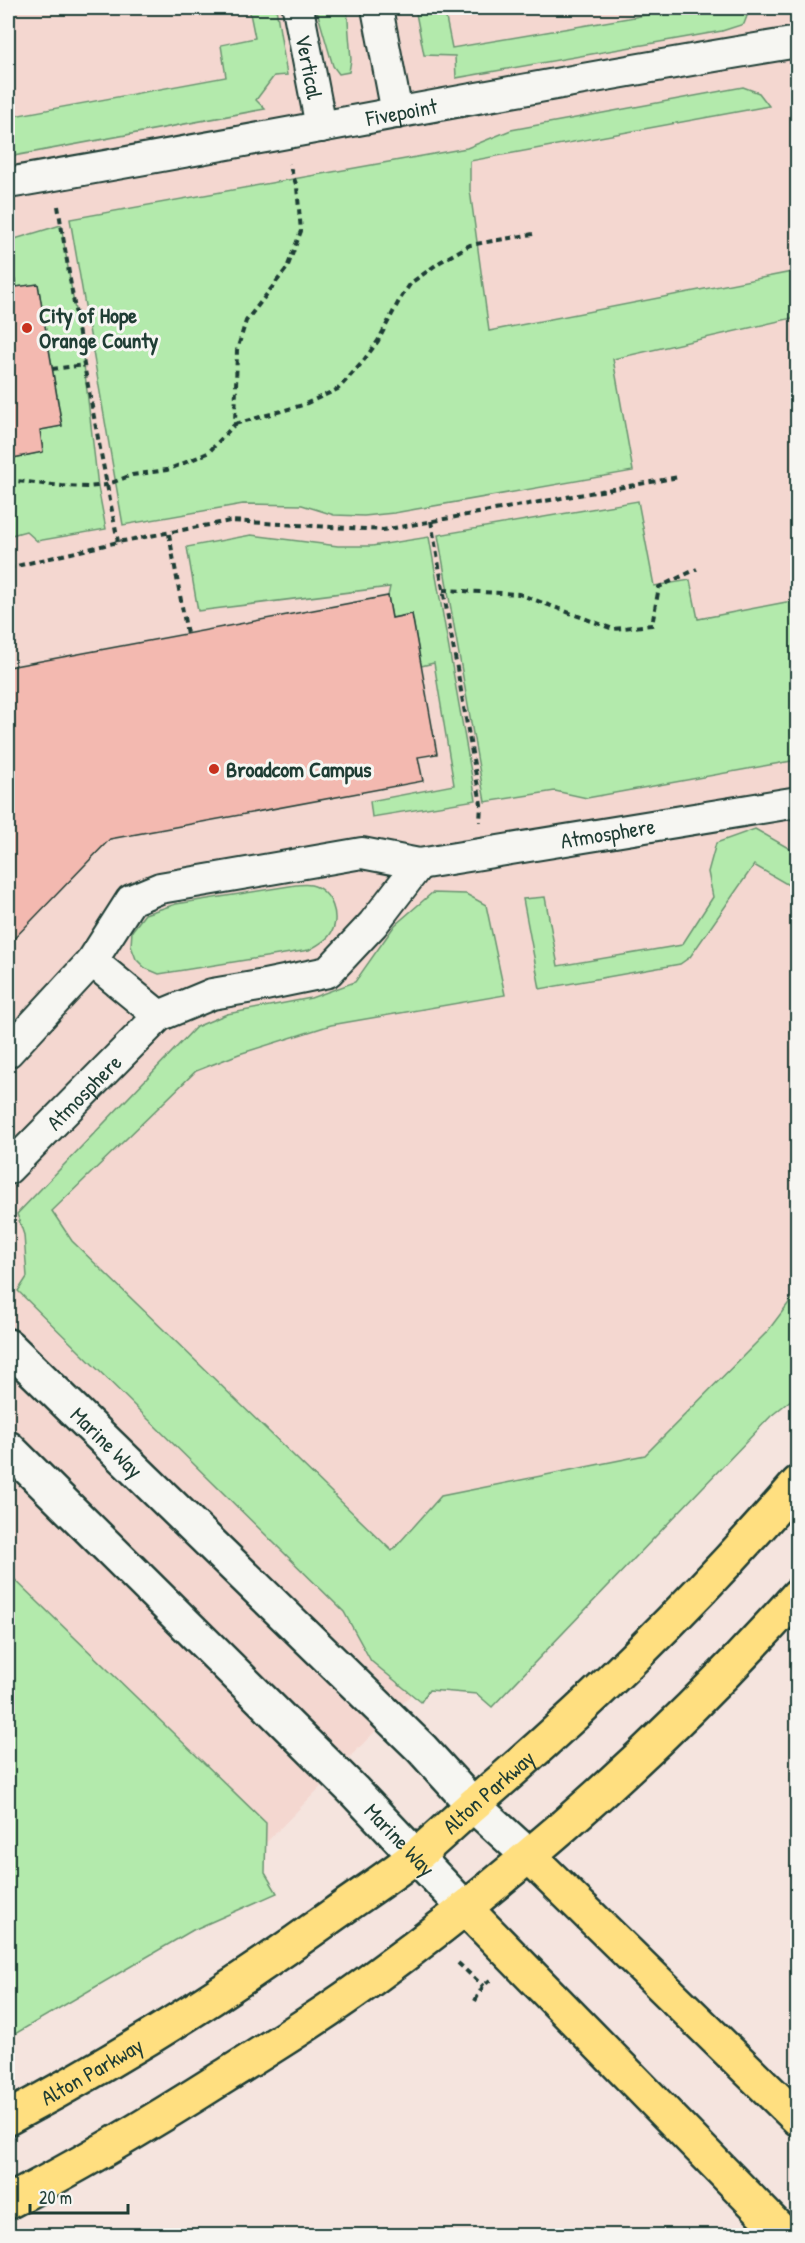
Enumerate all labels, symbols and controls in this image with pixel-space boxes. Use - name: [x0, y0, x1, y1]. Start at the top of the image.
- street label: Vertical: [288, 32, 330, 102]
- street label: Fivepoint: [363, 91, 440, 133]
- place label: City of Hope Orange County: [39, 300, 159, 356]
- marker: City of Hope Orange County: [20, 321, 34, 335]
- place label: Broadcom Campus: [226, 754, 372, 785]
- marker: Broadcom Campus: [207, 762, 221, 776]
- street label: Atmosphere: [558, 811, 657, 856]
- street label: Atmosphere: [40, 1047, 128, 1137]
- street label: Marine Way: [64, 1400, 150, 1485]
- street label: Alton Parkway: [436, 1743, 541, 1840]
- street label: Marine Way: [358, 1796, 442, 1883]
- street label: Alton Parkway: [35, 2030, 148, 2112]
- scale bar: [30, 2177, 128, 2215]
- text: 20 m: [39, 2185, 72, 2210]

